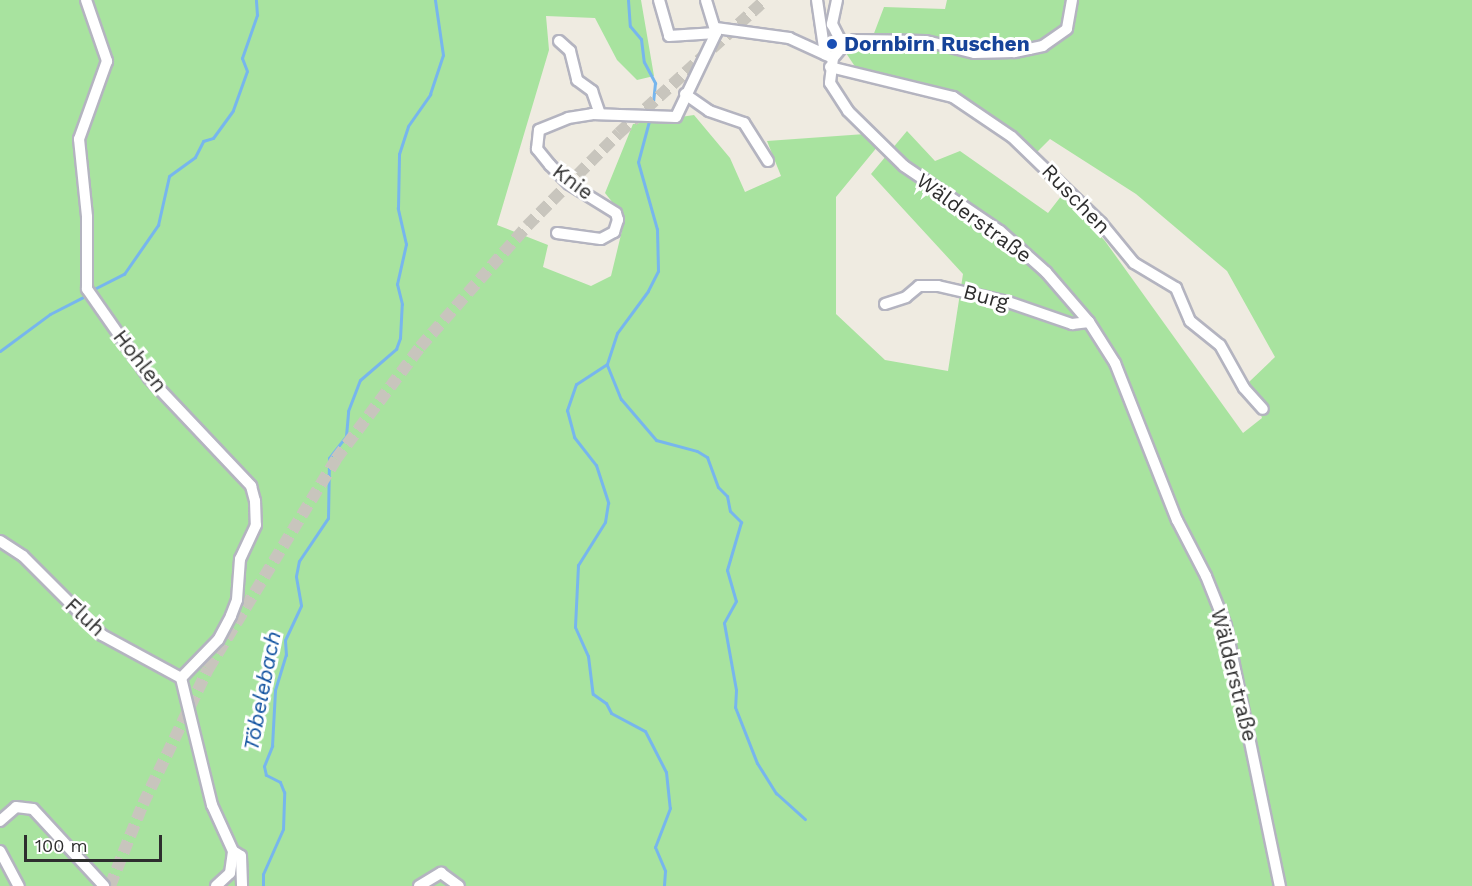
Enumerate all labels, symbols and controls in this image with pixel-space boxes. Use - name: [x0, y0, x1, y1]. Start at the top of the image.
- place label: Dornbirn Ruschen: [844, 31, 1030, 57]
- marker: Dornbirn Ruschen: [825, 37, 839, 51]
- street label: Knie: [548, 159, 598, 205]
- street label: Ruschen: [1036, 159, 1116, 239]
- street label: Wälderstraße: [912, 168, 1036, 268]
- street label: Burg: [961, 279, 1011, 315]
- street label: Hohlen: [108, 325, 172, 397]
- street label: Fluh: [60, 592, 110, 642]
- street label: Wälderstraße: [1205, 606, 1263, 744]
- water label: Töbelebach: [237, 629, 287, 753]
- scale bar: [27, 823, 165, 861]
- text: 100 m: [35, 835, 88, 856]

